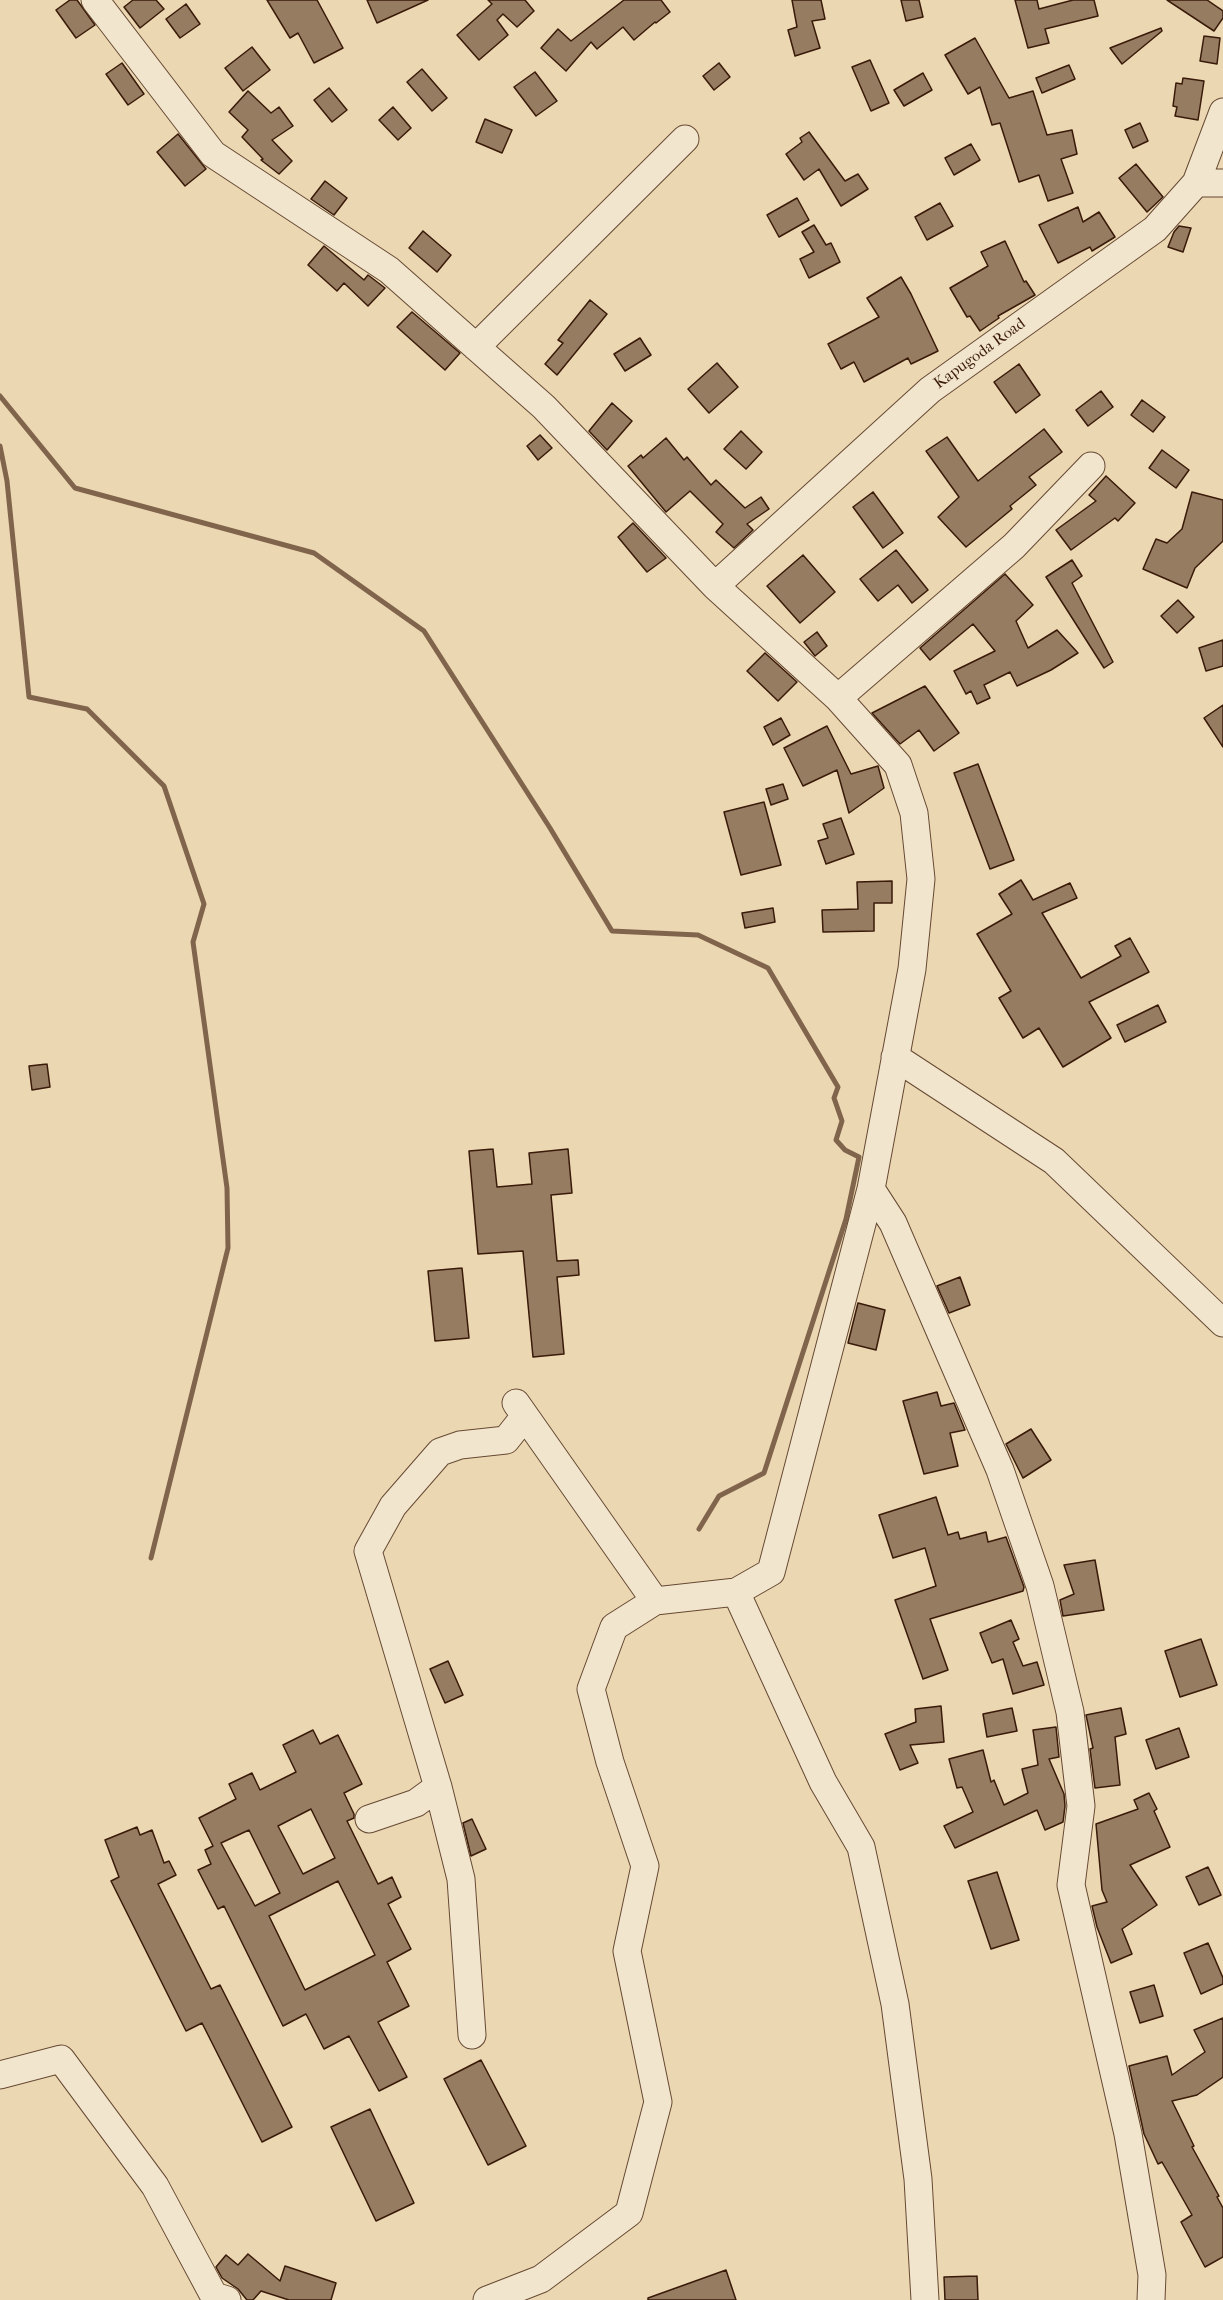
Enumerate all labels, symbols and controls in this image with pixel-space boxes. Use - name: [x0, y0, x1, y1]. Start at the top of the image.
- street label: Kapugoda Road: [930, 314, 1030, 394]

